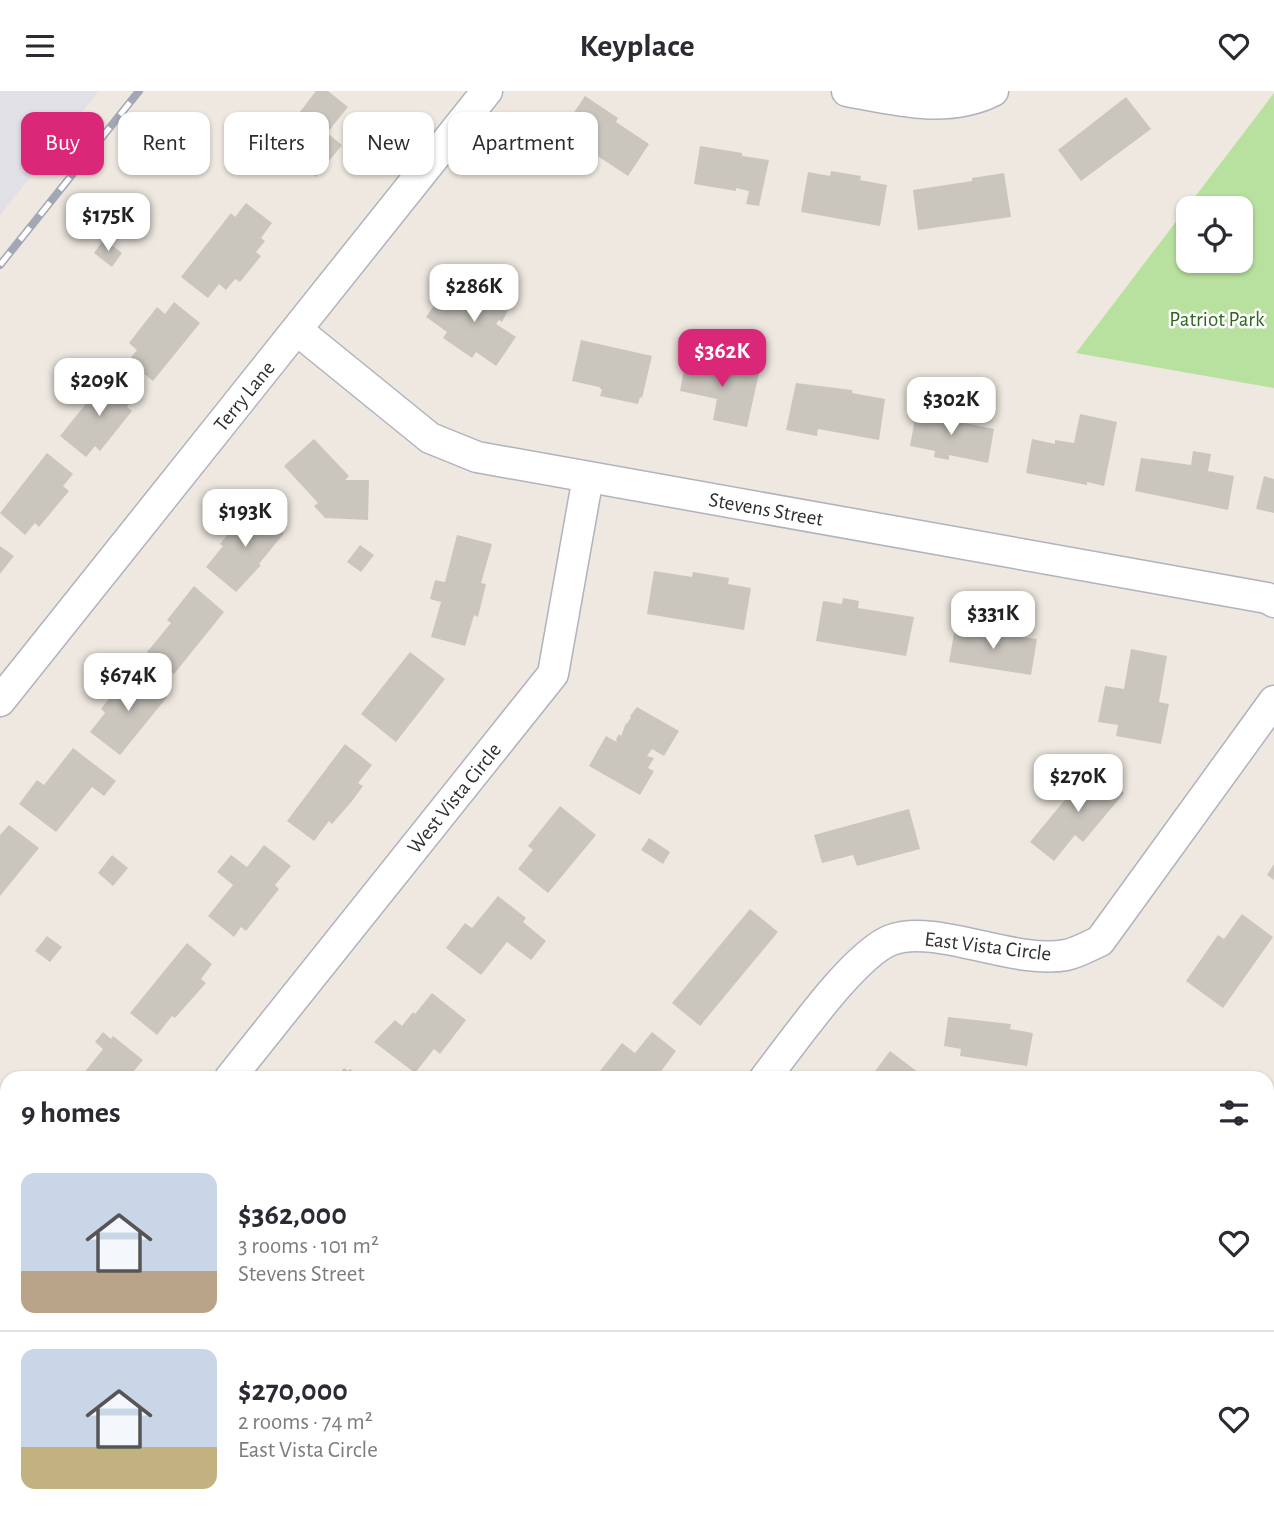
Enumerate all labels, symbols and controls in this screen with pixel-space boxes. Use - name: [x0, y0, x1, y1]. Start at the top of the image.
- icon: menu: [21, 27, 59, 65]
- icon: heart: [1215, 27, 1253, 65]
- text: Keyplace: [579, 30, 695, 62]
- chip: Buy: [21, 112, 104, 175]
- chip: Rent: [118, 112, 210, 175]
- chip: Filters: [224, 112, 329, 175]
- chip: New: [343, 112, 434, 175]
- chip: Apartment: [448, 112, 598, 175]
- pin: $175K: [59, 193, 157, 253]
- map controls: [1176, 196, 1253, 273]
- button: locate: [1176, 196, 1253, 273]
- text: $175K: [82, 204, 134, 227]
- pin: $286K: [425, 265, 523, 324]
- text: $286K: [445, 275, 503, 298]
- park label: Patriot Park: [1169, 309, 1265, 330]
- pin: $362K: [673, 329, 771, 389]
- text: $362K: [694, 340, 750, 363]
- street label: Terry Lane: [210, 357, 279, 435]
- pin: $209K: [50, 359, 148, 418]
- text: $209K: [70, 369, 128, 392]
- pin: $302K: [902, 377, 1000, 437]
- text: $302K: [923, 388, 979, 411]
- pin: $193K: [196, 489, 294, 549]
- street label: Stevens Street: [707, 489, 825, 530]
- text: $193K: [218, 500, 272, 523]
- pin: $331K: [944, 591, 1042, 651]
- text: $331K: [967, 602, 1019, 625]
- pin: $674K: [79, 653, 177, 713]
- text: $674K: [100, 664, 156, 687]
- street label: West Vista Circle: [404, 739, 505, 858]
- pin: $270K: [1029, 755, 1127, 814]
- text: $270K: [1050, 765, 1106, 788]
- street label: East Vista Circle: [923, 928, 1053, 965]
- icon: filters: [1215, 1094, 1253, 1132]
- text: 9 homes: [21, 1098, 121, 1128]
- text: $362,000: [238, 1200, 347, 1230]
- icon: home: [77, 1201, 161, 1285]
- icon: heart: [1215, 1224, 1253, 1262]
- text: 3 rooms · 101 m²: [238, 1235, 379, 1258]
- text: Stevens Street: [238, 1263, 365, 1286]
- text: $270,000: [238, 1376, 348, 1406]
- icon: home: [77, 1377, 161, 1461]
- icon: heart: [1215, 1400, 1253, 1438]
- text: 2 rooms · 74 m²: [238, 1411, 373, 1434]
- text: East Vista Circle: [238, 1439, 378, 1462]

